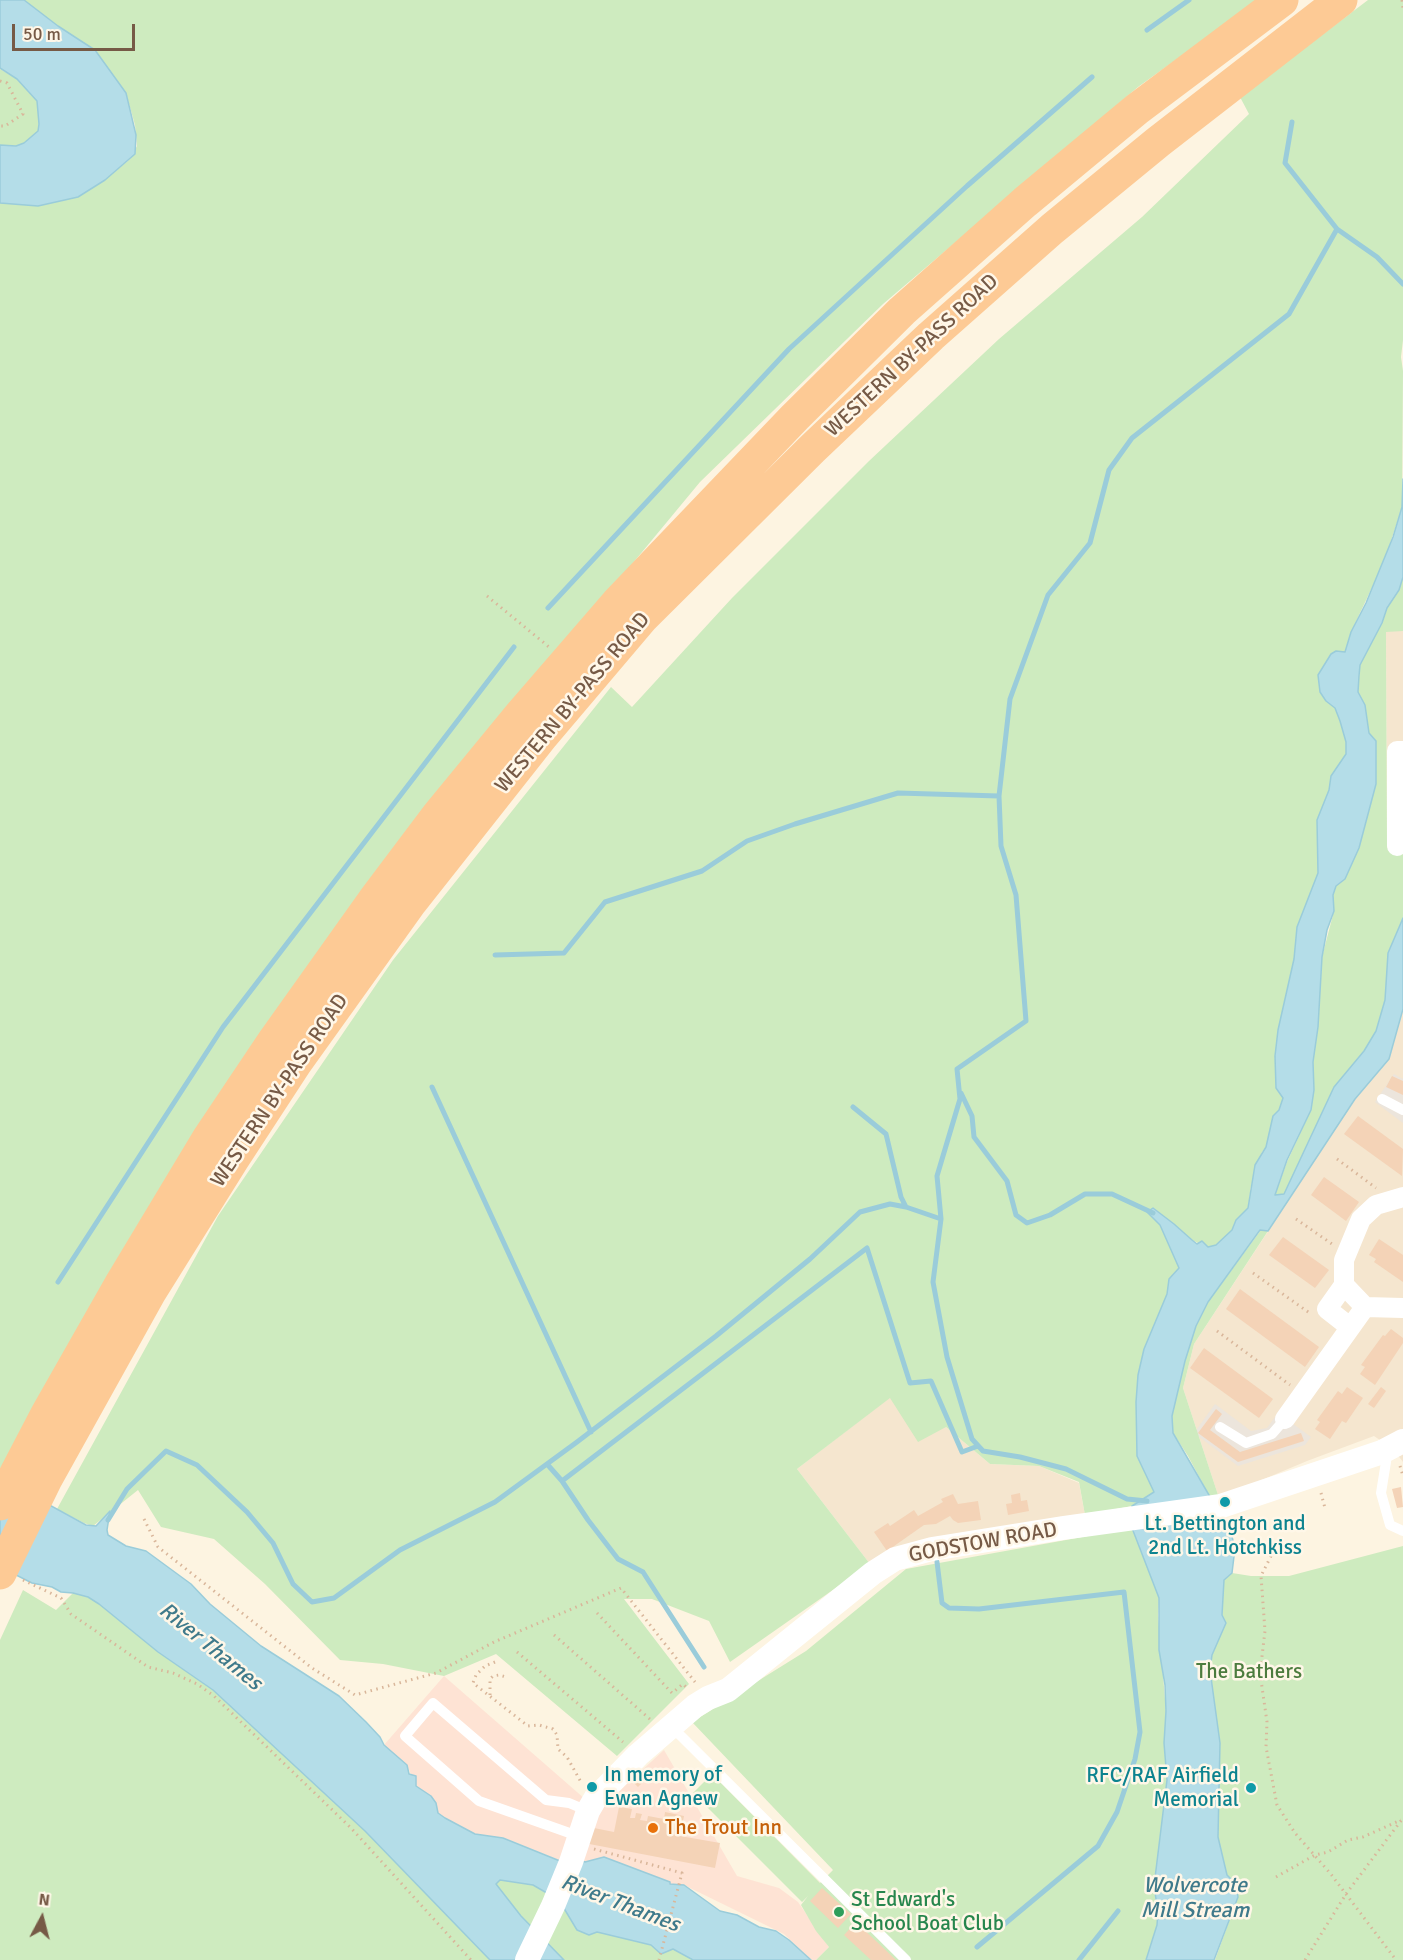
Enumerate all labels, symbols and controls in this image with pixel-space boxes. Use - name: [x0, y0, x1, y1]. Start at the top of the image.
- scale bar: [15, 12, 138, 50]
- text: 50 m: [23, 23, 61, 45]
- street label: WESTERN BY-PASS ROAD: [820, 269, 1004, 443]
- street label: WESTERN BY-PASS ROAD: [490, 608, 656, 798]
- street label: WESTERN BY-PASS ROAD: [206, 990, 354, 1192]
- marker: Lt. Bettington and 2nd Lt. Hotchkiss: [1218, 1495, 1232, 1509]
- place label: Lt. Bettington and 2nd Lt. Hotchkiss: [1144, 1511, 1306, 1561]
- street label: GODSTOW ROAD: [907, 1518, 1059, 1568]
- water label: River Thames: [153, 1597, 267, 1697]
- park label: The Bathers: [1196, 1659, 1302, 1685]
- place label: In memory of Ewan Agnew: [604, 1762, 722, 1812]
- place label: RFC/RAF Airfield Memorial: [1086, 1763, 1239, 1813]
- marker: In memory of Ewan Agnew: [585, 1780, 599, 1794]
- marker: RFC/RAF Airfield Memorial: [1244, 1781, 1258, 1795]
- place label: The Trout Inn: [665, 1815, 782, 1841]
- marker: The Trout Inn: [646, 1821, 660, 1835]
- water label: River Thames: [557, 1869, 683, 1939]
- water label: Wolvercote Mill Stream: [1141, 1873, 1249, 1924]
- place label: St Edward's School Boat Club: [851, 1887, 1004, 1937]
- north arrow: [12, 1888, 72, 1948]
- text: N: [37, 1890, 51, 1911]
- marker: St Edward's School Boat Club: [832, 1905, 846, 1919]

